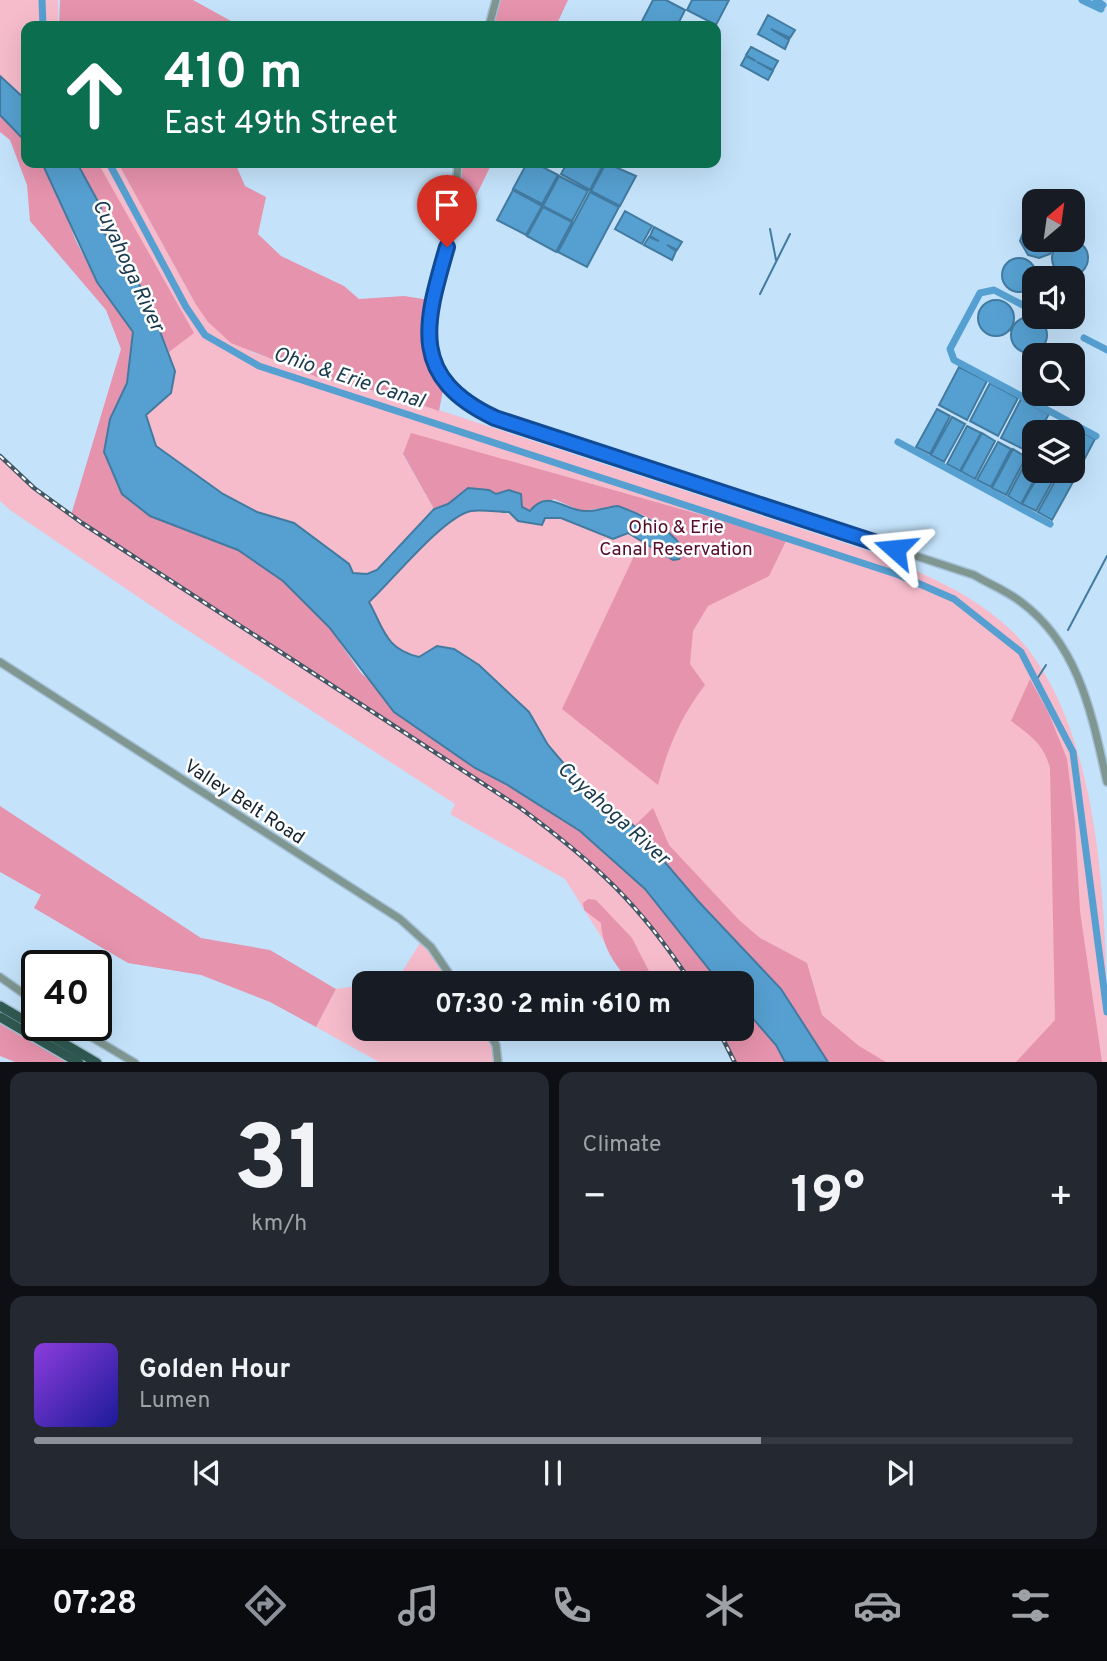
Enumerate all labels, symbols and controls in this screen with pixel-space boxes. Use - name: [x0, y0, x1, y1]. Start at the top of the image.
- text: 410 m: [164, 44, 302, 106]
- icon: ahead: [49, 49, 140, 140]
- text: East 49th Street: [164, 105, 398, 145]
- pin: [417, 175, 477, 247]
- icon: arrive: [428, 186, 466, 224]
- north arrow: [1022, 189, 1085, 252]
- map controls: [1022, 189, 1085, 483]
- water label: Cuyahoga River: [85, 195, 171, 338]
- button: sound: [1022, 266, 1085, 329]
- water label: Ohio & Erie Canal: [270, 341, 429, 416]
- button: search: [1022, 343, 1085, 406]
- button: layers: [1022, 420, 1085, 483]
- position arrow: [858, 512, 932, 586]
- park label: Ohio & Erie Canal Reservation: [599, 516, 753, 562]
- street label: Valley Belt Road: [179, 755, 309, 851]
- water label: Cuyahoga River: [551, 756, 677, 873]
- speed limit sign: 40: [21, 950, 112, 1041]
- text: 07:30 · 2 min · 610 m: [435, 989, 671, 1022]
- text: 31: [234, 1107, 325, 1222]
- text: Climate: [583, 1131, 661, 1160]
- text: 19°: [791, 1165, 865, 1231]
- text: −: [583, 1174, 607, 1223]
- text: +: [1048, 1174, 1073, 1223]
- text: km/h: [251, 1210, 307, 1239]
- text: Golden Hour: [139, 1354, 290, 1387]
- text: Lumen: [139, 1387, 210, 1416]
- icon: previous: [188, 1454, 226, 1492]
- icon: pause: [534, 1454, 572, 1492]
- icon: next: [881, 1454, 919, 1492]
- icon: directions: [241, 1581, 290, 1630]
- icon: music: [394, 1581, 443, 1630]
- icon: phone: [547, 1581, 596, 1630]
- icon: climate: [700, 1581, 749, 1630]
- icon: car: [853, 1581, 902, 1630]
- icon: filters: [1006, 1581, 1055, 1630]
- text: 07:28: [52, 1585, 137, 1625]

